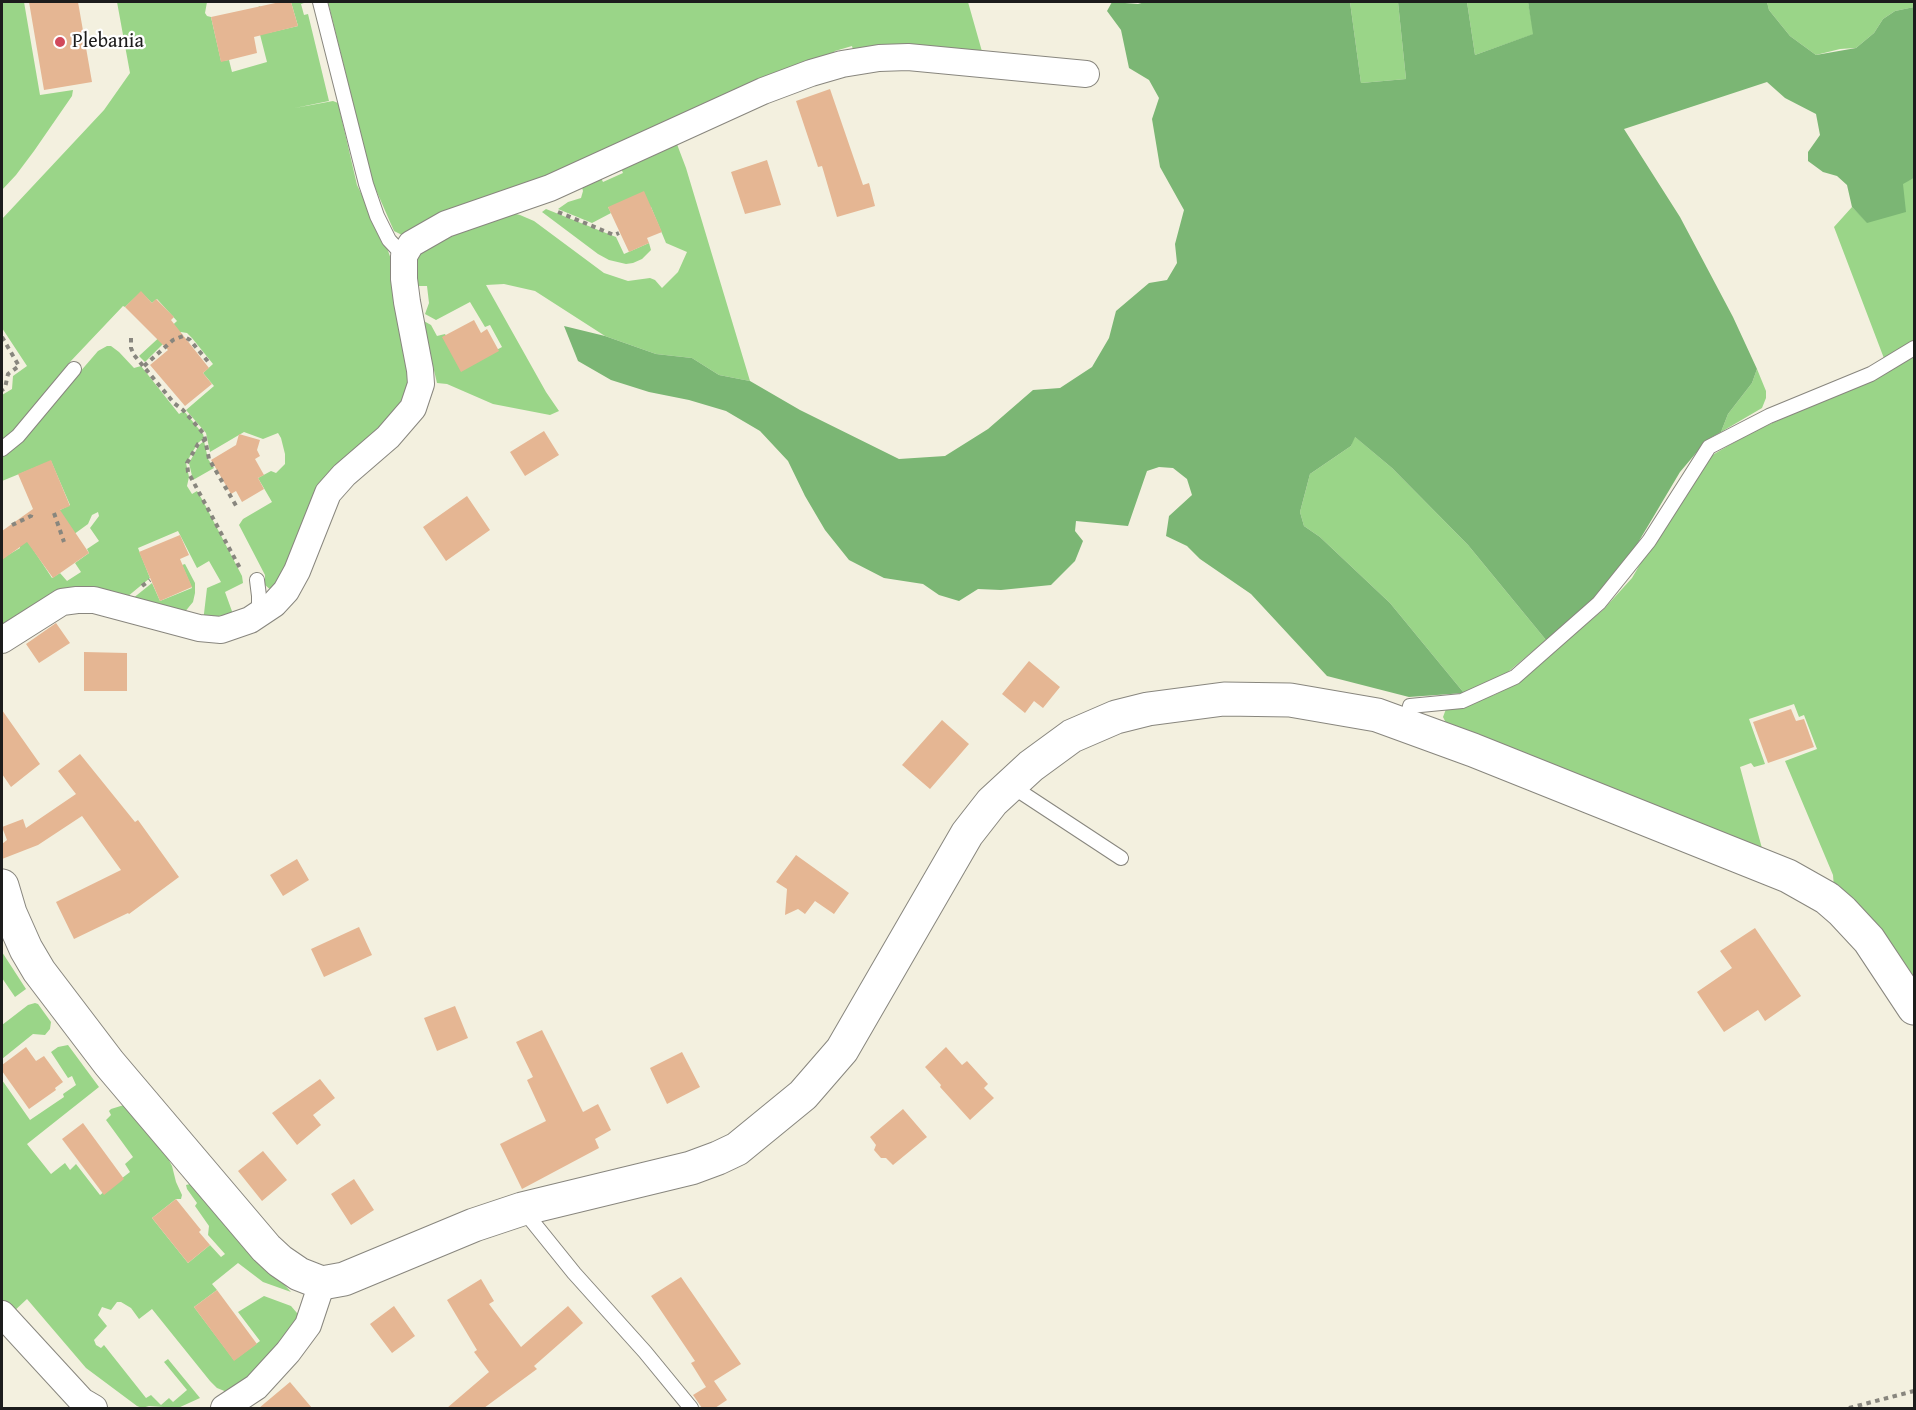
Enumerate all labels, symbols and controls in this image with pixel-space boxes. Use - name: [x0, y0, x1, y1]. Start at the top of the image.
- place label: Plebania: [72, 30, 144, 54]
- marker: Plebania: [53, 35, 67, 49]

